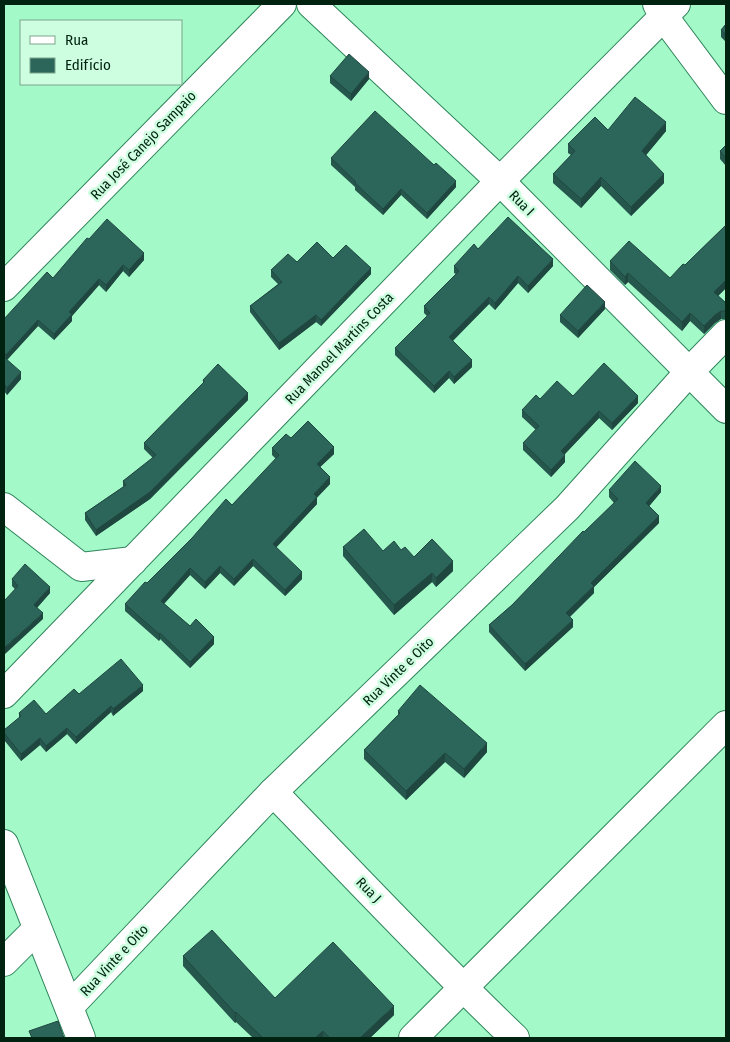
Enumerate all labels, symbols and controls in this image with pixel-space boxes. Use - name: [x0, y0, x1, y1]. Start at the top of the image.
- legend: [20, 20, 182, 85]
- text: Rua: [65, 31, 88, 49]
- text: Edifício: [65, 56, 111, 74]
- street label: Rua José Canejo Sampaio: [87, 87, 200, 203]
- street label: Rua I: [505, 187, 538, 220]
- street label: Rua Manoel Martins Costa: [282, 289, 397, 408]
- street label: Rua Vinte e Oito: [359, 633, 437, 709]
- street label: Rua J: [352, 874, 385, 907]
- street label: Rua Vinte e Oito: [77, 921, 152, 1000]

